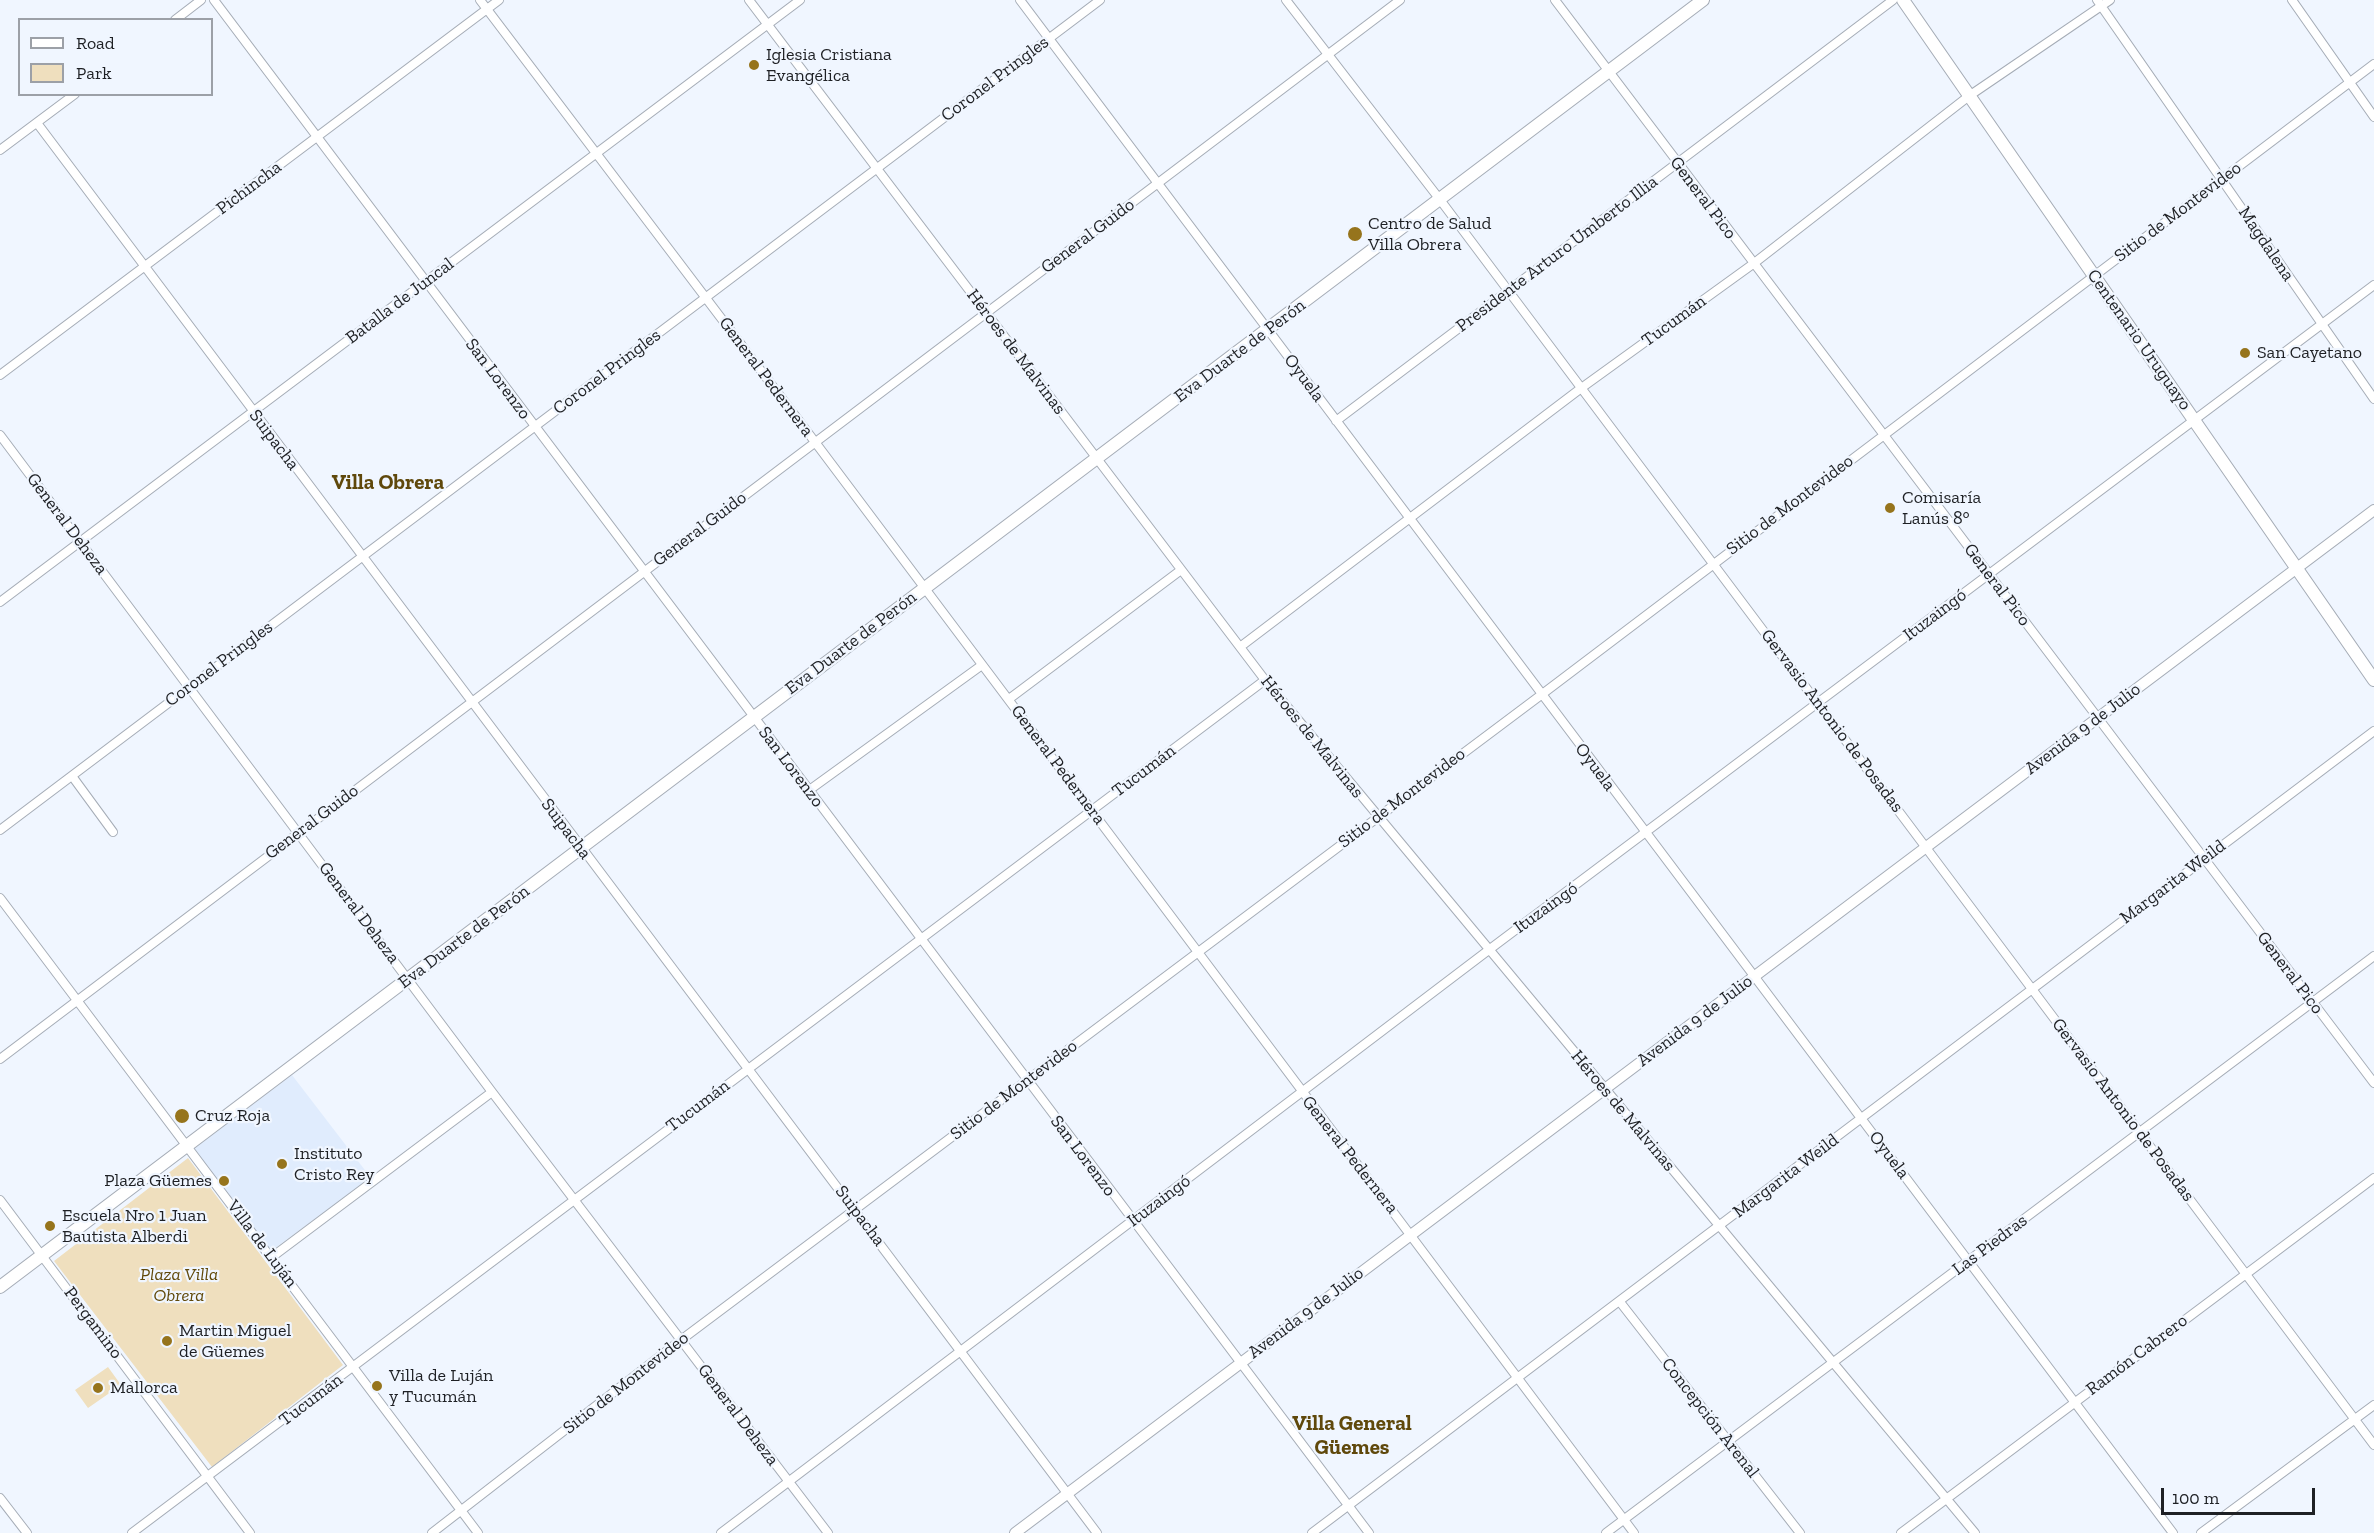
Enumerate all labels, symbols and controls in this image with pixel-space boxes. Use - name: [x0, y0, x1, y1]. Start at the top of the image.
- legend: [18, 18, 213, 96]
- street label: Coronel Pringles: [937, 31, 1053, 127]
- text: Road: [76, 32, 115, 54]
- place label: Iglesia Cristiana Evangélica: [766, 44, 892, 86]
- marker: Iglesia Cristiana Evangélica: [747, 58, 761, 72]
- text: Park: [76, 62, 112, 84]
- street label: General Pico: [1665, 152, 1741, 244]
- street label: Pichincha: [212, 156, 286, 220]
- street label: Sitio de Montevideo: [2110, 157, 2246, 267]
- street label: Presidente Arturo Umberto Illia: [1452, 171, 1662, 337]
- street label: General Guido: [1037, 194, 1139, 278]
- street label: Magdalena: [2233, 203, 2299, 285]
- place label: Centro de Salud Villa Obrera: [1368, 213, 1491, 256]
- marker: Centro de Salud Villa Obrera: [1346, 225, 1364, 243]
- street label: Batalla de Juncal: [342, 253, 458, 349]
- street label: Centenario Uruguayo: [2082, 265, 2196, 415]
- street label: Héroes de Malvinas: [962, 285, 1070, 419]
- street label: Tucumán: [1638, 290, 1710, 352]
- street label: Eva Duarte de Perón: [1170, 295, 1310, 407]
- street label: General Pedernera: [714, 313, 818, 441]
- street label: Coronel Pringles: [549, 324, 665, 420]
- street label: San Lorenzo: [461, 334, 535, 424]
- place label: San Cayetano: [2257, 342, 2362, 364]
- marker: San Cayetano: [2238, 346, 2252, 360]
- street label: Oyuela: [1279, 350, 1329, 406]
- street label: Suipacha: [244, 405, 304, 475]
- street label: Sitio de Montevideo: [1722, 450, 1858, 560]
- street label: General Deheza: [22, 469, 112, 579]
- district label: Villa Obrera: [332, 470, 444, 496]
- street label: General Guido: [649, 487, 751, 571]
- place label: Comisaría Lanús 8°: [1902, 487, 1981, 530]
- marker: Comisaría Lanús 8°: [1883, 501, 1897, 515]
- street label: General Pico: [1959, 539, 2035, 631]
- street label: Ituzaingó: [1899, 584, 1971, 646]
- street label: Eva Duarte de Perón: [781, 587, 921, 699]
- street label: Coronel Pringles: [161, 616, 277, 712]
- street label: Gervasio Antonio de Posadas: [1756, 625, 1908, 817]
- street label: Héroes de Malvinas: [1256, 671, 1368, 803]
- street label: Avenida 9 de Julio: [2021, 678, 2145, 780]
- street label: General Pedernera: [1006, 701, 1110, 829]
- street label: San Lorenzo: [754, 722, 828, 812]
- street label: Oyuela: [1570, 739, 1620, 795]
- street label: Tucumán: [1108, 740, 1180, 802]
- street label: Sitio de Montevideo: [1334, 743, 1470, 853]
- street label: General Guido: [261, 780, 363, 864]
- street label: Suipacha: [536, 794, 596, 864]
- street label: Margarita Weild: [2116, 835, 2230, 929]
- street label: General Deheza: [314, 858, 404, 968]
- street label: Ituzaingó: [1510, 878, 1582, 938]
- street label: Eva Duarte de Perón: [394, 881, 534, 993]
- street label: General Pico: [2252, 927, 2328, 1019]
- street label: Avenida 9 de Julio: [1633, 970, 1757, 1072]
- street label: Gervasio Antonio de Posadas: [2047, 1014, 2199, 1206]
- street label: Sitio de Montevideo: [946, 1035, 1082, 1145]
- street label: Héroes de Malvinas: [1566, 1046, 1680, 1176]
- street label: Tucumán: [662, 1075, 734, 1137]
- street label: General Pedernera: [1297, 1092, 1403, 1218]
- place label: Cruz Roja: [195, 1105, 270, 1127]
- marker: Cruz Roja: [173, 1107, 191, 1125]
- street label: San Lorenzo: [1046, 1111, 1120, 1201]
- street label: Oyuela: [1864, 1127, 1914, 1183]
- street label: Margarita Weild: [1729, 1129, 1843, 1223]
- place label: Instituto Cristo Rey: [294, 1143, 374, 1186]
- marker: Instituto Cristo Rey: [275, 1157, 289, 1171]
- place label: Plaza Güemes: [104, 1170, 212, 1192]
- street label: Ituzaingó: [1123, 1170, 1195, 1232]
- marker: Plaza Güemes: [217, 1174, 231, 1188]
- street label: Suipacha: [830, 1181, 890, 1251]
- street label: Villa de Luján: [222, 1196, 302, 1292]
- place label: Escuela Nro 1 Juan Bautista Alberdi: [62, 1205, 207, 1248]
- street label: Las Piedras: [1948, 1210, 2032, 1280]
- marker: Escuela Nro 1 Juan Bautista Alberdi: [43, 1219, 57, 1233]
- street label: Avenida 9 de Julio: [1244, 1262, 1368, 1364]
- park label: Plaza Villa Obrera: [140, 1264, 218, 1306]
- street label: Pergamino: [59, 1283, 127, 1363]
- street label: Ramón Cabrero: [2082, 1310, 2192, 1400]
- place label: Martin Miguel de Güemes: [179, 1320, 291, 1362]
- street label: Sitio de Montevideo: [559, 1327, 693, 1439]
- marker: Martin Miguel de Güemes: [160, 1334, 174, 1348]
- street label: Concepción Arenal: [1656, 1354, 1764, 1482]
- street label: General Deheza: [693, 1360, 783, 1470]
- place label: Villa de Luján y Tucumán: [389, 1365, 493, 1408]
- street label: Tucumán: [275, 1369, 347, 1431]
- place label: Mallorca: [110, 1377, 178, 1399]
- marker: Villa de Luján y Tucumán: [370, 1379, 384, 1393]
- marker: Mallorca: [91, 1381, 105, 1395]
- district label: Villa General Güemes: [1292, 1411, 1412, 1461]
- scale bar: [2164, 1476, 2318, 1514]
- text: 100 m: [2172, 1487, 2219, 1509]

